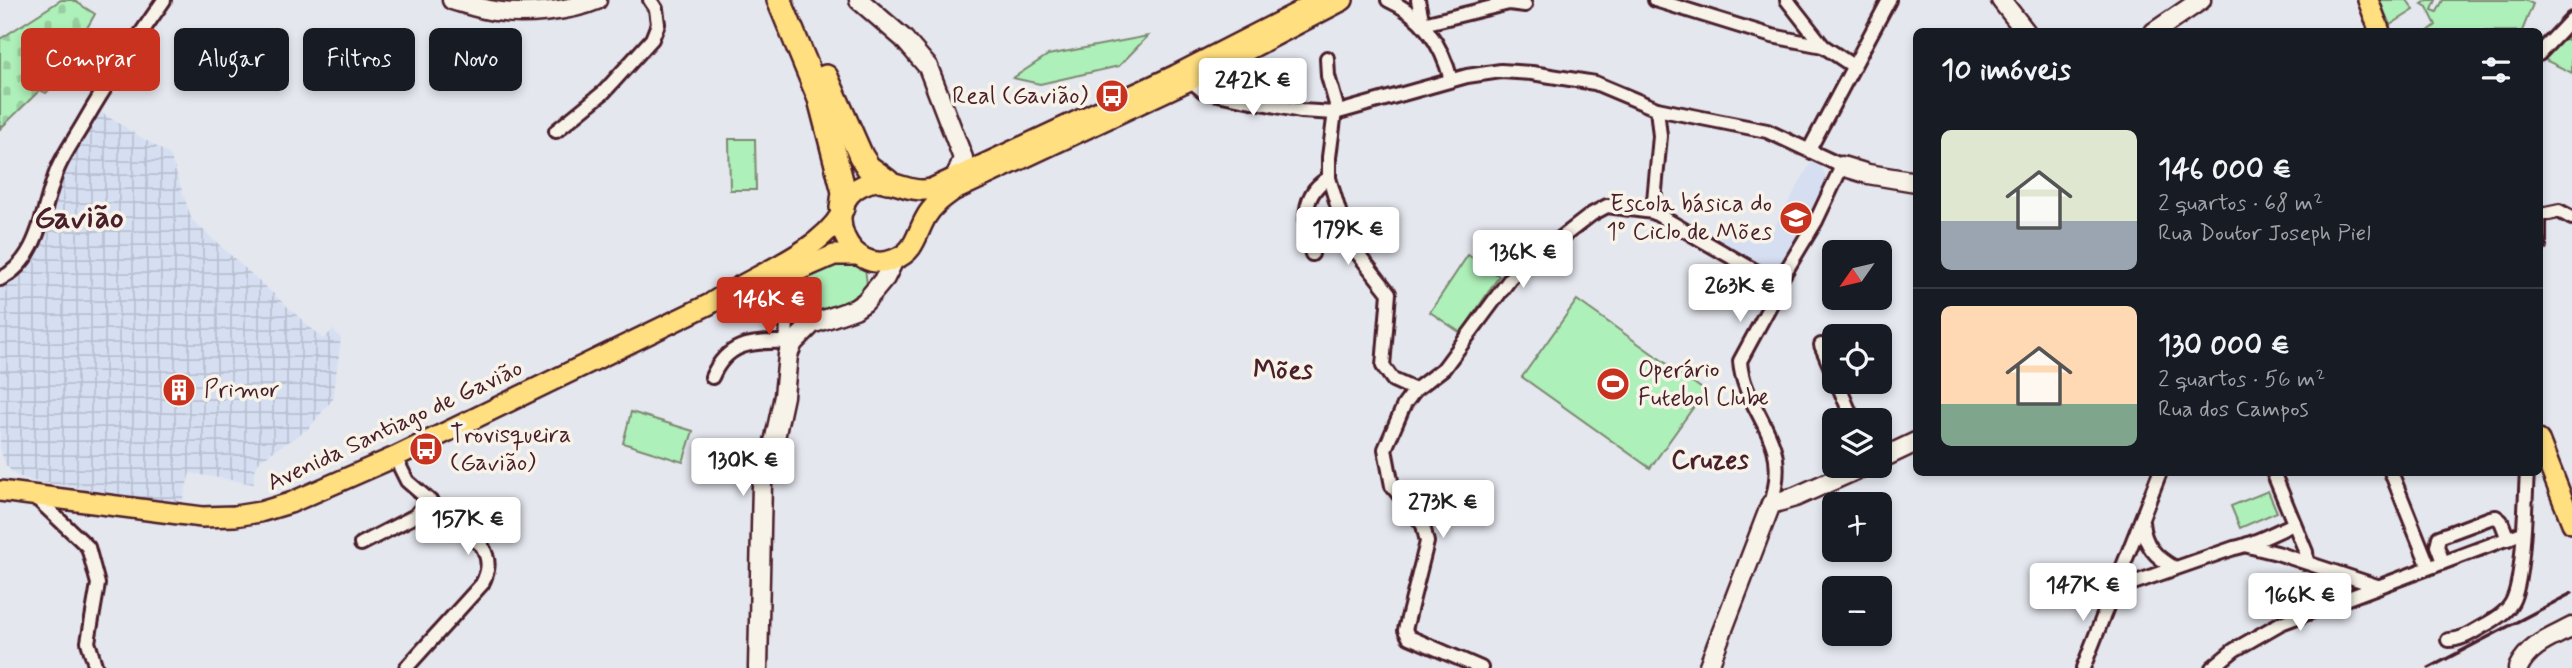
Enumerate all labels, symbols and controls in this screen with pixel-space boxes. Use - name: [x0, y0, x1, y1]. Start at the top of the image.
- chip: Comprar: [21, 28, 160, 91]
- chip: Alugar: [174, 28, 289, 91]
- chip: Filtros: [303, 28, 415, 91]
- chip: Novo: [429, 28, 522, 91]
- text: 10 imóveis: [1941, 51, 2071, 90]
- icon: filters: [2477, 51, 2515, 89]
- pin: 242K €: [1196, 58, 1310, 118]
- text: 242K €: [1215, 66, 1291, 96]
- bus stop icon: Real (Gavião): [1093, 77, 1131, 115]
- place label: Real (Gavião): [952, 81, 1088, 112]
- text: 146 000 €: [2158, 150, 2292, 189]
- icon: home: [1997, 158, 2081, 242]
- place label: Escola básica do 1º Ciclo de Mões: [1606, 189, 1772, 248]
- text: 2 quartos · 68 m²: [2158, 189, 2323, 219]
- district label: Gavião: [34, 197, 124, 239]
- school or university icon: Escola básica do 1º Ciclo de Mões: [1777, 199, 1815, 237]
- pin: 179K €: [1291, 208, 1405, 267]
- text: 179K €: [1312, 215, 1384, 245]
- text: Rua Doutor Joseph Piel: [2158, 219, 2371, 249]
- pin: 136K €: [1466, 230, 1580, 290]
- text: 136K €: [1489, 238, 1557, 268]
- north arrow: [1822, 240, 1892, 310]
- map controls: [1822, 240, 1892, 646]
- pin: 263K €: [1683, 264, 1797, 324]
- text: 263K €: [1705, 272, 1775, 302]
- pin: 146K €: [712, 278, 826, 337]
- text: 146K €: [733, 285, 805, 315]
- button: locate: [1822, 324, 1892, 394]
- text: 130 000 €: [2158, 326, 2290, 365]
- icon: home: [1997, 334, 2081, 418]
- street label: Avenida Santiago de Gavião: [262, 353, 528, 499]
- district label: Mões: [1253, 354, 1313, 388]
- place label: Operário Futebol Clube: [1638, 355, 1769, 414]
- sports icon: Operário Futebol Clube: [1594, 365, 1632, 403]
- text: 2 quartos · 56 m²: [2158, 365, 2325, 395]
- building icon: Primor: [160, 371, 198, 409]
- place label: Primor: [204, 375, 280, 406]
- text: Rua dos Campos: [2158, 395, 2309, 425]
- button: layers: [1822, 408, 1892, 478]
- place label: Trovisqueira (Gavião): [450, 420, 571, 479]
- bus stop icon: Trovisqueira (Gavião): [407, 430, 445, 468]
- pin: 130K €: [686, 438, 800, 498]
- district label: Cruzes: [1671, 444, 1749, 478]
- text: 130K €: [707, 446, 779, 476]
- pin: 273K €: [1386, 480, 1500, 540]
- text: 273K €: [1408, 488, 1478, 518]
- button: +: [1822, 492, 1892, 562]
- pin: 157K €: [411, 498, 525, 557]
- text: 157K €: [432, 505, 504, 535]
- pin: 147K €: [2026, 564, 2140, 623]
- text: 147K €: [2046, 571, 2120, 601]
- pin: 166K €: [2243, 574, 2357, 633]
- button: −: [1822, 576, 1892, 646]
- text: 166K €: [2264, 581, 2336, 611]

